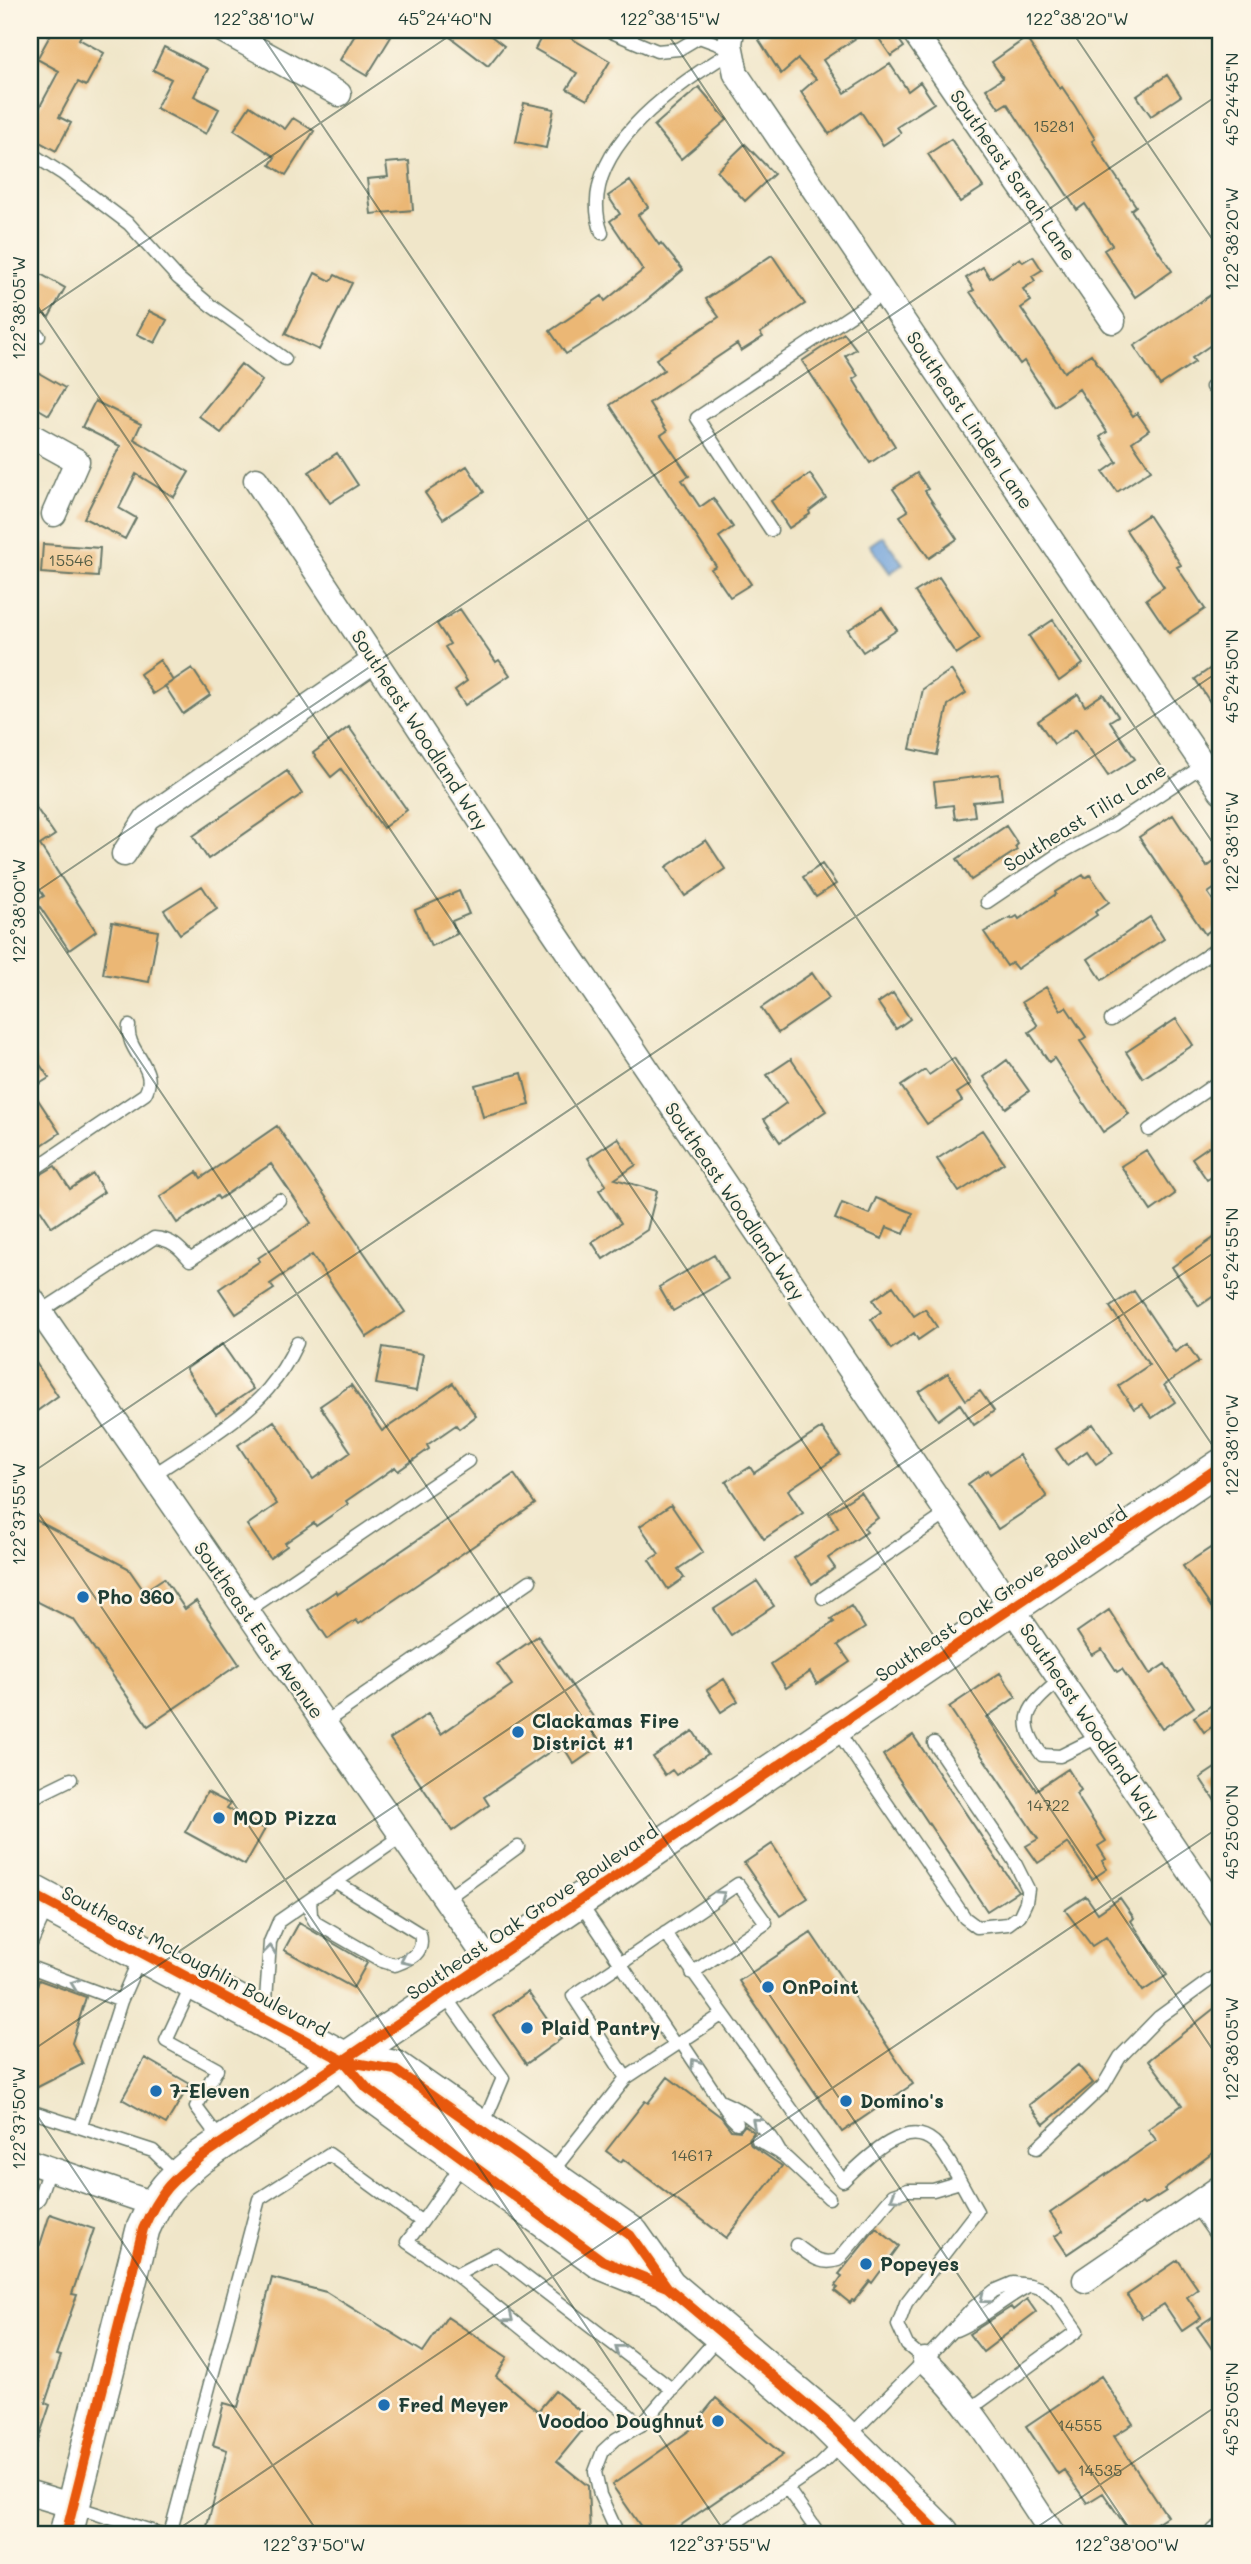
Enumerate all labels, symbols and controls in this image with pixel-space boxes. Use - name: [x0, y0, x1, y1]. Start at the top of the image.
- text: 122°38'10"W: [213, 6, 315, 30]
- text: 45°24'40"N: [398, 6, 492, 30]
- text: 122°38'15"W: [619, 6, 721, 30]
- text: 122°38'20"W: [1025, 6, 1129, 30]
- text: 45°24'45"N: [1219, 52, 1243, 146]
- street label: Southeast Sarah Lane: [945, 84, 1082, 265]
- house number: 15281: [1033, 115, 1075, 136]
- text: 122°38'20"W: [1219, 187, 1243, 291]
- text: 122°38'05"W: [6, 256, 30, 360]
- street label: Southeast Linden Lane: [901, 326, 1039, 514]
- house number: 15546: [49, 549, 93, 570]
- street label: Southeast Woodland Way: [346, 625, 495, 835]
- text: 45°24'50"N: [1219, 629, 1243, 723]
- street label: Southeast Tilia Lane: [999, 756, 1171, 877]
- text: 122°38'15"W: [1219, 791, 1243, 893]
- text: 122°38'00"W: [6, 859, 30, 963]
- street label: Southeast Woodland Way: [660, 1097, 811, 1305]
- text: 45°24'55"N: [1219, 1207, 1243, 1301]
- text: 122°38'10"W: [1219, 1394, 1243, 1496]
- text: 122°37'55"W: [6, 1463, 30, 1565]
- street label: Southeast Oak Grove Boulevard: [870, 1500, 1131, 1687]
- street label: Southeast East Avenue: [189, 1536, 330, 1723]
- place label: Pho 360: [97, 1584, 175, 1609]
- marker: Pho 360: [75, 1589, 91, 1605]
- street label: Southeast Woodland Way: [1015, 1618, 1166, 1826]
- place label: Clackamas Fire District #1: [532, 1708, 679, 1755]
- marker: Clackamas Fire District #1: [510, 1724, 526, 1740]
- text: 45°25'00"N: [1219, 1785, 1243, 1879]
- house number: 14722: [1026, 1794, 1070, 1815]
- place label: MOD Pizza: [233, 1805, 337, 1830]
- marker: MOD Pizza: [211, 1810, 227, 1826]
- street label: Southeast Oak Grove Boulevard: [401, 1818, 662, 2005]
- street label: Southeast McLoughlin Boulevard: [57, 1879, 333, 2042]
- one-way arrow: [714, 1890, 727, 1903]
- one-way arrow: [263, 1944, 278, 1956]
- one-way arrow: [400, 1952, 412, 1966]
- place label: OnPoint: [782, 1974, 859, 1999]
- one-way arrow: [70, 1978, 82, 1992]
- marker: OnPoint: [760, 1979, 776, 1995]
- text: 122°38'05"W: [1219, 1997, 1243, 2101]
- place label: Plaid Pantry: [541, 2015, 660, 2040]
- marker: Plaid Pantry: [519, 2020, 535, 2036]
- one-way arrow: [690, 2057, 703, 2070]
- text: 122°37'50"W: [6, 2066, 30, 2170]
- place label: 7-Eleven: [170, 2078, 250, 2103]
- marker: 7-Eleven: [148, 2083, 164, 2099]
- place label: Domino's: [860, 2088, 944, 2113]
- marker: Domino's: [838, 2093, 854, 2109]
- one-way arrow: [751, 2118, 764, 2130]
- house number: 14617: [671, 2144, 713, 2165]
- one-way arrow: [890, 2189, 903, 2202]
- place label: Popeyes: [880, 2251, 959, 2276]
- marker: Popeyes: [858, 2256, 874, 2272]
- one-way arrow: [979, 2290, 992, 2303]
- one-way arrow: [501, 2309, 513, 2322]
- one-way arrow: [614, 2344, 627, 2357]
- text: 45°25'05"N: [1219, 2362, 1243, 2456]
- place label: Fred Meyer: [398, 2392, 509, 2417]
- marker: Fred Meyer: [376, 2397, 392, 2413]
- place label: Voodoo Doughnut: [538, 2408, 704, 2433]
- marker: Voodoo Doughnut: [710, 2413, 726, 2429]
- house number: 14555: [1058, 2414, 1102, 2435]
- house number: 14535: [1078, 2459, 1122, 2480]
- text: 122°37'50"W: [262, 2532, 366, 2556]
- text: 122°37'55"W: [669, 2532, 771, 2556]
- text: 122°38'00"W: [1075, 2532, 1179, 2556]

